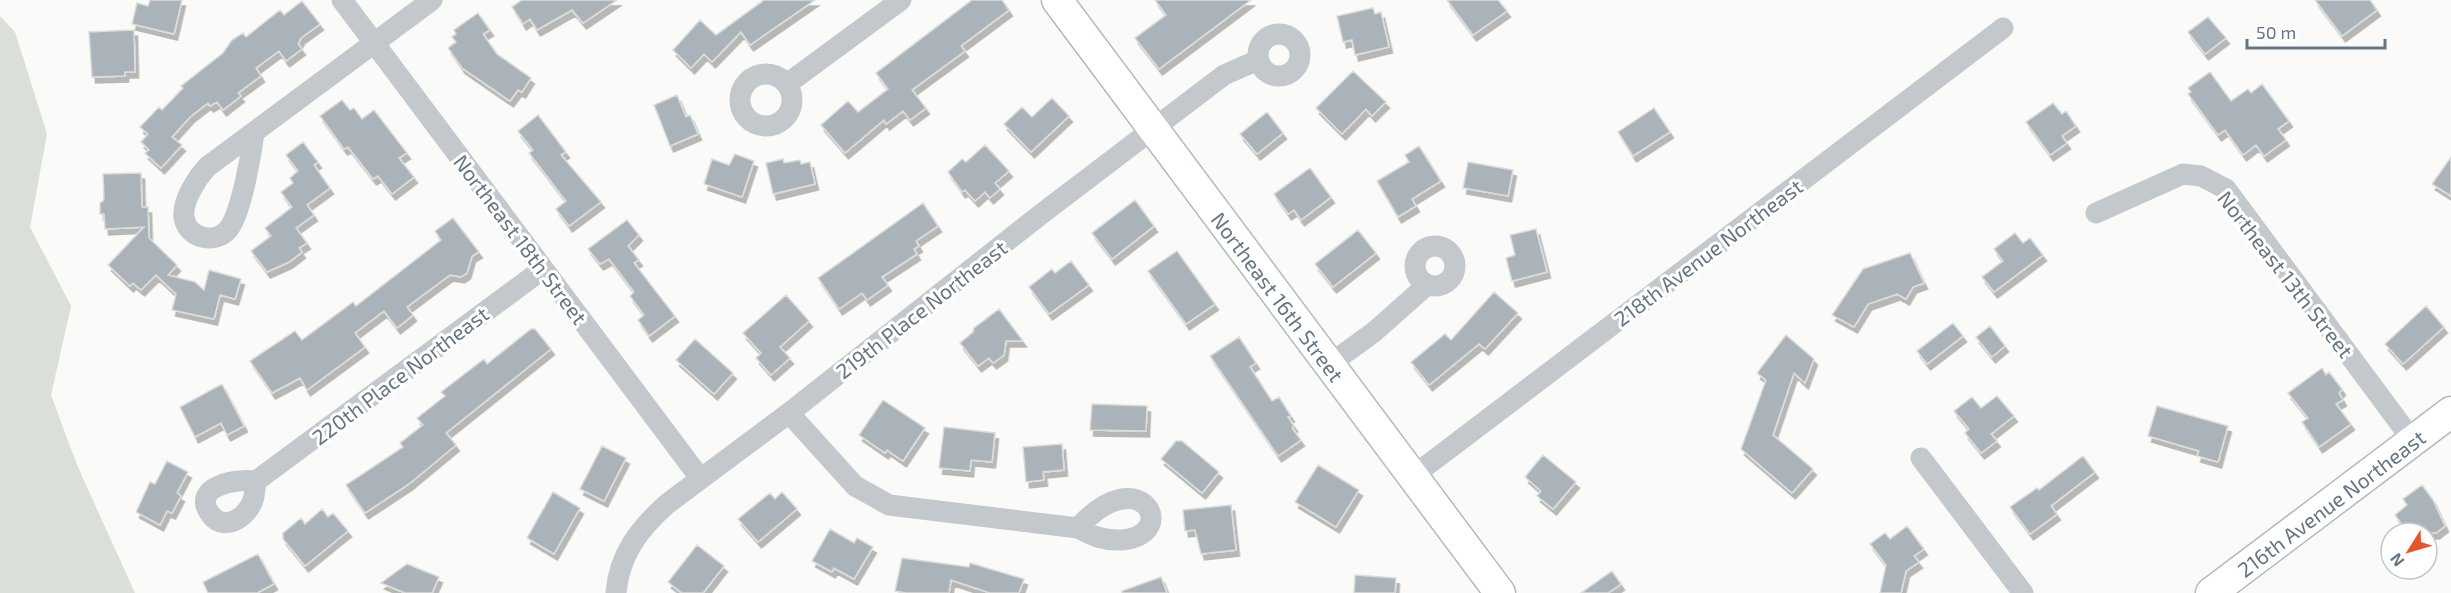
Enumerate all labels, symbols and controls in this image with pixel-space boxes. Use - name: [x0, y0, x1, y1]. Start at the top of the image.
- scale bar: [2247, 12, 2385, 50]
- text: 50 m: [2256, 21, 2296, 43]
- street label: Northeast 18th Street: [449, 149, 593, 329]
- street label: 218th Avenue Northeast: [1609, 173, 1807, 331]
- street label: Northeast 13th Street: [2213, 186, 2359, 362]
- street label: Northeast 16th Street: [1207, 207, 1350, 386]
- street label: 219th Place Northeast: [831, 234, 1011, 384]
- street label: 220th Place Northeast: [307, 301, 493, 449]
- street label: 216th Avenue Northeast: [2232, 424, 2430, 582]
- north arrow: [2379, 521, 2439, 581]

